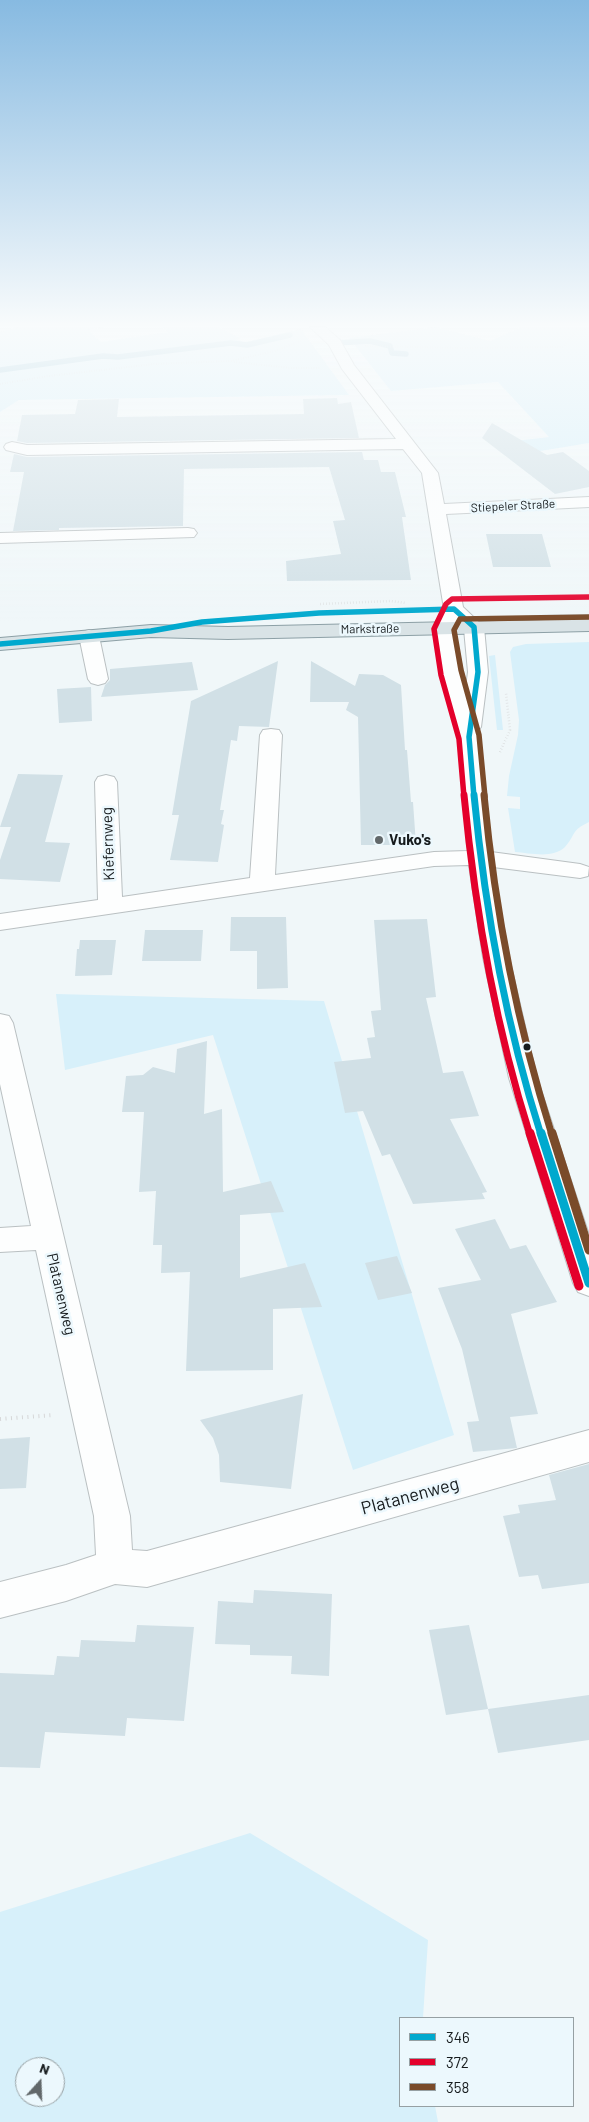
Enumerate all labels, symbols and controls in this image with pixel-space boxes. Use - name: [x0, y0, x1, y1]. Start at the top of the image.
- street label: Stiepeler Straße: [470, 497, 556, 515]
- street label: Markstraße: [341, 621, 399, 637]
- street label: Kiefernweg: [98, 807, 118, 881]
- place label: Vuko's: [389, 831, 431, 849]
- marker: Vuko's: [373, 834, 385, 846]
- unlabelled marker: [522, 1042, 532, 1052]
- street label: Platanenweg: [43, 1251, 79, 1337]
- street label: Platanenweg: [359, 1473, 461, 1519]
- legend: [399, 2017, 574, 2107]
- text: 346: [446, 2028, 470, 2046]
- text: 372: [446, 2053, 469, 2071]
- north arrow: [15, 2057, 65, 2107]
- text: N: [38, 2059, 52, 2078]
- text: 358: [446, 2078, 469, 2096]

